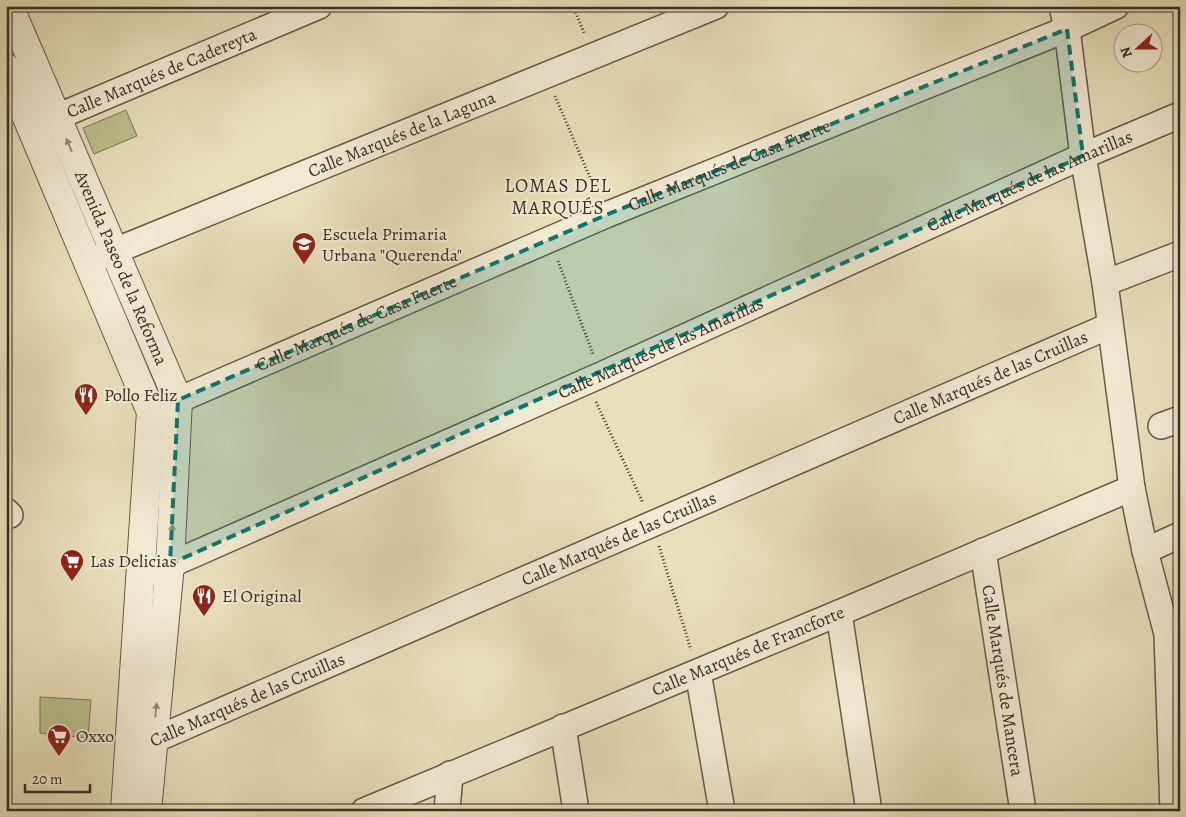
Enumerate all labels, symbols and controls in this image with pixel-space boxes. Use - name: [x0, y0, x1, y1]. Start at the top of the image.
- street label: Calle Marqués de Cadereyta: [63, 22, 261, 124]
- north arrow: [1114, 22, 1164, 72]
- text: N: [1116, 44, 1137, 61]
- street label: Calle Marqués de la Laguna: [304, 85, 499, 183]
- street label: Calle Marqués de Casa Fuerte: [624, 114, 834, 217]
- street label: Calle Marqués de las Amarillas: [923, 124, 1136, 237]
- one-way arrow: [65, 138, 73, 152]
- street label: Avenida Paseo de la Reforma: [69, 166, 174, 369]
- district label: LOMAS DEL MARQUÉS: [504, 173, 612, 221]
- place label: Escuela Primaria Urbana "Querenda": [322, 222, 462, 267]
- school or university icon: Escuela Primaria Urbana "Querenda": [291, 231, 317, 265]
- street label: Calle Marqués de Casa Fuerte: [252, 269, 461, 377]
- street label: Calle Marqués de las Amarillas: [554, 291, 767, 405]
- street label: Calle Marqués de las Cruillas: [889, 325, 1092, 430]
- restaurant icon: Pollo Feliz: [73, 382, 99, 416]
- place label: Pollo Feliz: [104, 383, 178, 407]
- street label: Calle Marqués de las Cruillas: [517, 486, 720, 591]
- one-way arrow: [168, 522, 176, 538]
- supermarket icon: Las Delicias: [59, 548, 85, 582]
- place label: Las Delicias: [90, 549, 177, 573]
- restaurant icon: El Original: [191, 583, 217, 617]
- street label: Calle Marqués de Mancera: [976, 583, 1030, 779]
- place label: El Original: [222, 584, 302, 608]
- street label: Calle Marqués de Francforte: [648, 600, 848, 702]
- street label: Calle Marqués de las Cruillas: [146, 647, 348, 753]
- one-way arrow: [152, 702, 160, 718]
- supermarket icon: Oxxo: [46, 723, 72, 757]
- place label: Oxxo: [76, 724, 114, 748]
- scale bar: [25, 762, 90, 794]
- text: 20 m: [32, 769, 63, 789]

